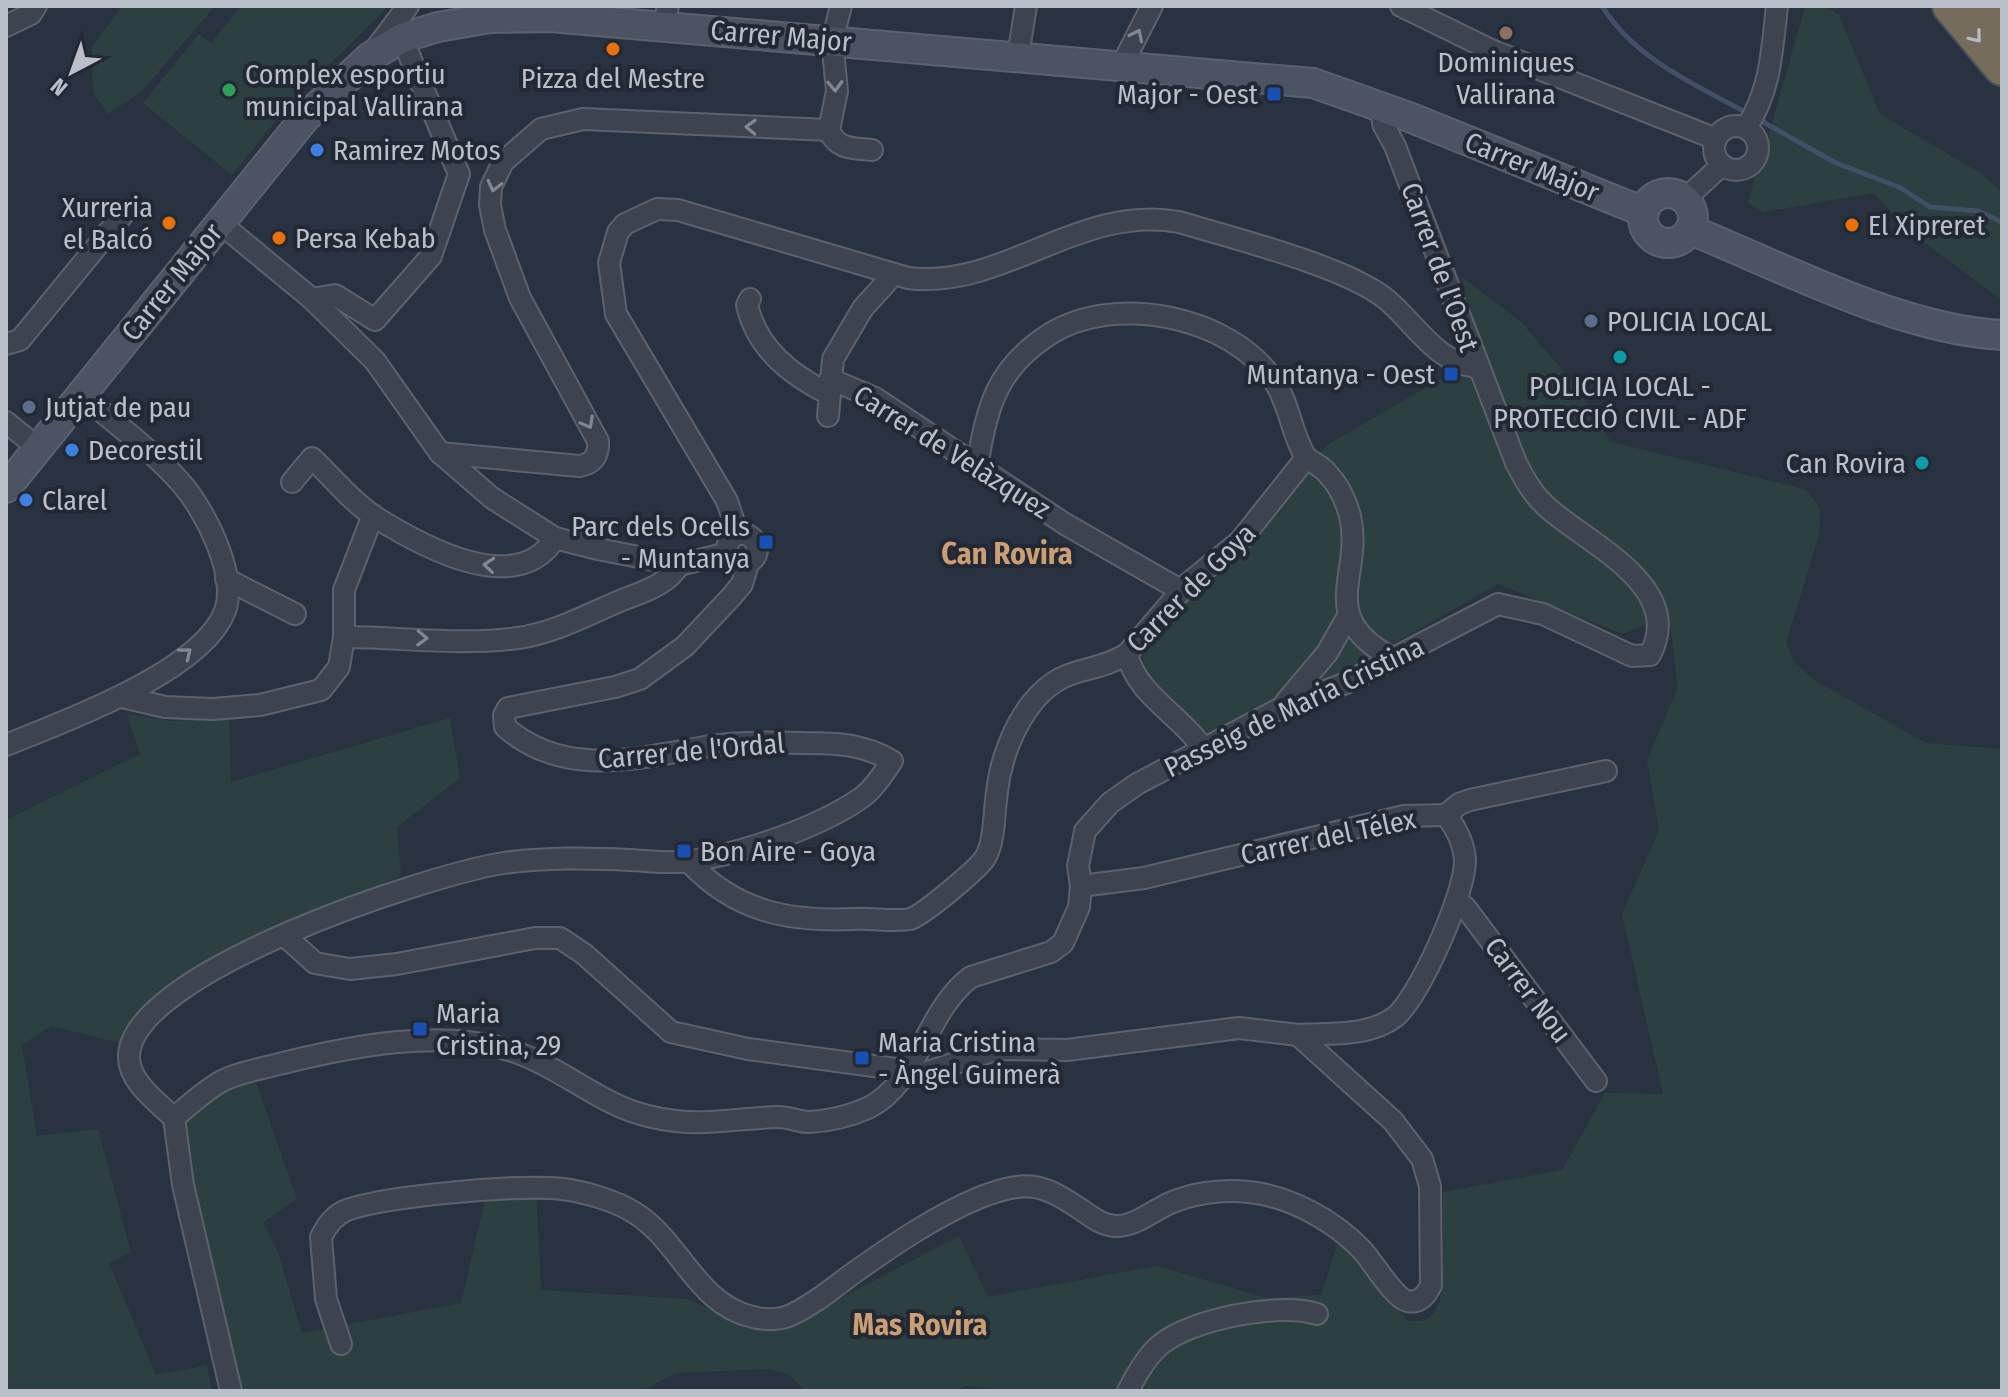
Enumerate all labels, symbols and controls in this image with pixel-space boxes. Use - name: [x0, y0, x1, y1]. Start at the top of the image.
- street label: Carrer Major: [709, 13, 853, 59]
- marker: Dominiques Vallirana: [1497, 24, 1515, 42]
- one-way arrow: [1966, 28, 1981, 42]
- one-way arrow: [1127, 29, 1143, 44]
- north arrow: [32, 32, 112, 112]
- marker: Pizza del Mestre: [604, 40, 622, 58]
- place label: Dominiques Vallirana: [1438, 46, 1574, 111]
- place label: Complex esportiu municipal Vallirana: [245, 58, 464, 123]
- place label: Pizza del Mestre: [521, 62, 705, 95]
- text: N: [45, 72, 73, 101]
- place label: Major - Oest: [1117, 78, 1259, 111]
- one-way arrow: [827, 80, 844, 93]
- marker: Complex esportiu municipal Vallirana: [220, 81, 238, 99]
- marker: Major - Oest: [1265, 85, 1283, 103]
- one-way arrow: [744, 119, 757, 136]
- street label: Carrer Major: [1460, 125, 1604, 209]
- place label: Ramirez Motos: [333, 134, 501, 167]
- marker: Ramirez Motos: [308, 141, 326, 159]
- street label: Carrer de l'Oest: [1394, 178, 1486, 357]
- one-way arrow: [486, 179, 503, 193]
- place label: Xurreria el Balcó: [62, 191, 153, 256]
- place label: El Xipreret: [1868, 209, 1986, 242]
- marker: Xurreria el Balcó: [160, 214, 178, 232]
- street label: Carrer Major: [115, 216, 229, 347]
- marker: El Xipreret: [1843, 216, 1861, 234]
- place label: Persa Kebab: [295, 222, 436, 255]
- marker: Persa Kebab: [270, 229, 288, 247]
- place label: POLICIA LOCAL: [1607, 305, 1773, 338]
- marker: POLICIA LOCAL: [1582, 312, 1600, 330]
- marker: POLICIA LOCAL - PROTECCIÓ CIVIL - ADF: [1611, 348, 1629, 366]
- place label: Muntanya - Oest: [1247, 358, 1436, 391]
- marker: Muntanya - Oest: [1442, 365, 1460, 383]
- place label: POLICIA LOCAL - PROTECCIÓ CIVIL - ADF: [1493, 370, 1747, 435]
- street label: Carrer de Velàzquez: [848, 378, 1056, 526]
- place label: Jutjat de pau: [45, 391, 191, 424]
- marker: Jutjat de pau: [20, 398, 38, 416]
- one-way arrow: [578, 414, 594, 429]
- place label: Decorestil: [88, 434, 203, 467]
- marker: Decorestil: [63, 441, 81, 459]
- place label: Can Rovira: [1785, 447, 1906, 480]
- marker: Can Rovira: [1913, 454, 1931, 472]
- place label: Clarel: [42, 484, 107, 517]
- marker: Clarel: [17, 491, 35, 509]
- place label: Parc dels Ocells - Muntanya: [571, 510, 750, 575]
- street label: Carrer de Goya: [1120, 517, 1262, 659]
- marker: Parc dels Ocells - Muntanya: [757, 533, 775, 551]
- district label: Can Rovira: [941, 536, 1073, 572]
- one-way arrow: [482, 557, 495, 574]
- one-way arrow: [416, 629, 429, 646]
- street label: Passeig de Maria Cristina: [1159, 630, 1429, 784]
- one-way arrow: [177, 648, 192, 663]
- street label: Carrer de l'Ordal: [596, 726, 786, 776]
- street label: Carrer del Télex: [1238, 802, 1419, 872]
- place label: Bon Aire - Goya: [700, 835, 876, 868]
- marker: Bon Aire - Goya: [675, 842, 693, 860]
- street label: Carrer Nou: [1478, 931, 1578, 1049]
- place label: Maria Cristina, 29: [436, 997, 561, 1062]
- marker: Maria Cristina, 29: [411, 1020, 429, 1038]
- place label: Maria Cristina - Àngel Guimerà: [878, 1026, 1061, 1091]
- marker: Maria Cristina - Àngel Guimerà: [853, 1049, 871, 1067]
- district label: Mas Rovira: [853, 1307, 987, 1343]

